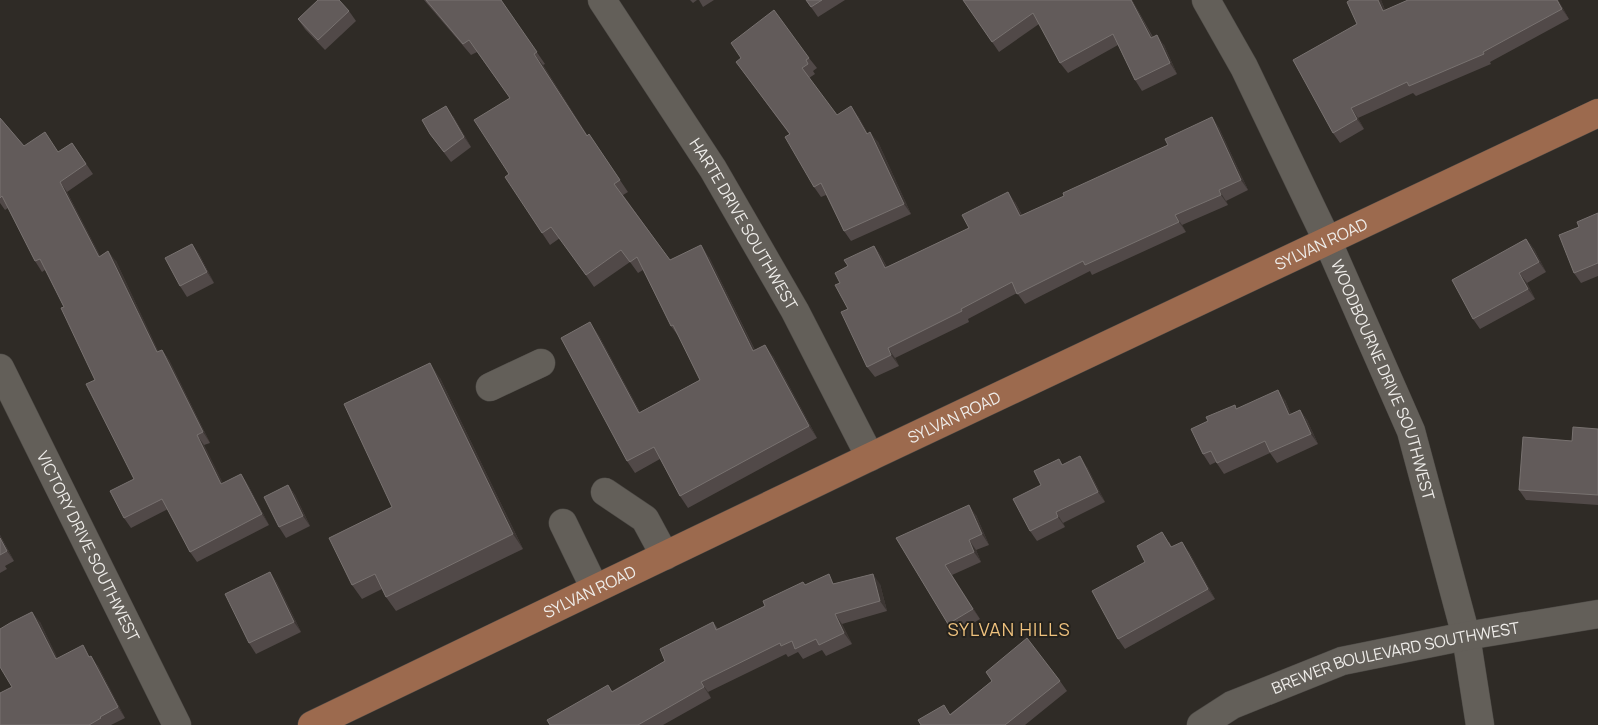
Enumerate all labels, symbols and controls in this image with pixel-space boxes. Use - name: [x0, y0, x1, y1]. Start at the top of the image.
- street label: HARTE DRIVE SOUTHWEST: [685, 134, 803, 314]
- street label: SYLVAN ROAD: [1271, 212, 1371, 275]
- street label: WOODBOURNE DRIVE SOUTHWEST: [1326, 256, 1440, 503]
- street label: SYLVAN ROAD: [904, 386, 1004, 449]
- street label: VICTORY DRIVE SOUTHWEST: [32, 447, 145, 646]
- street label: SYLVAN ROAD: [540, 560, 640, 623]
- street label: BREWER BOULEVARD SOUTHWEST: [1268, 616, 1521, 699]
- district label: SYLVAN HILLS: [947, 617, 1071, 641]

